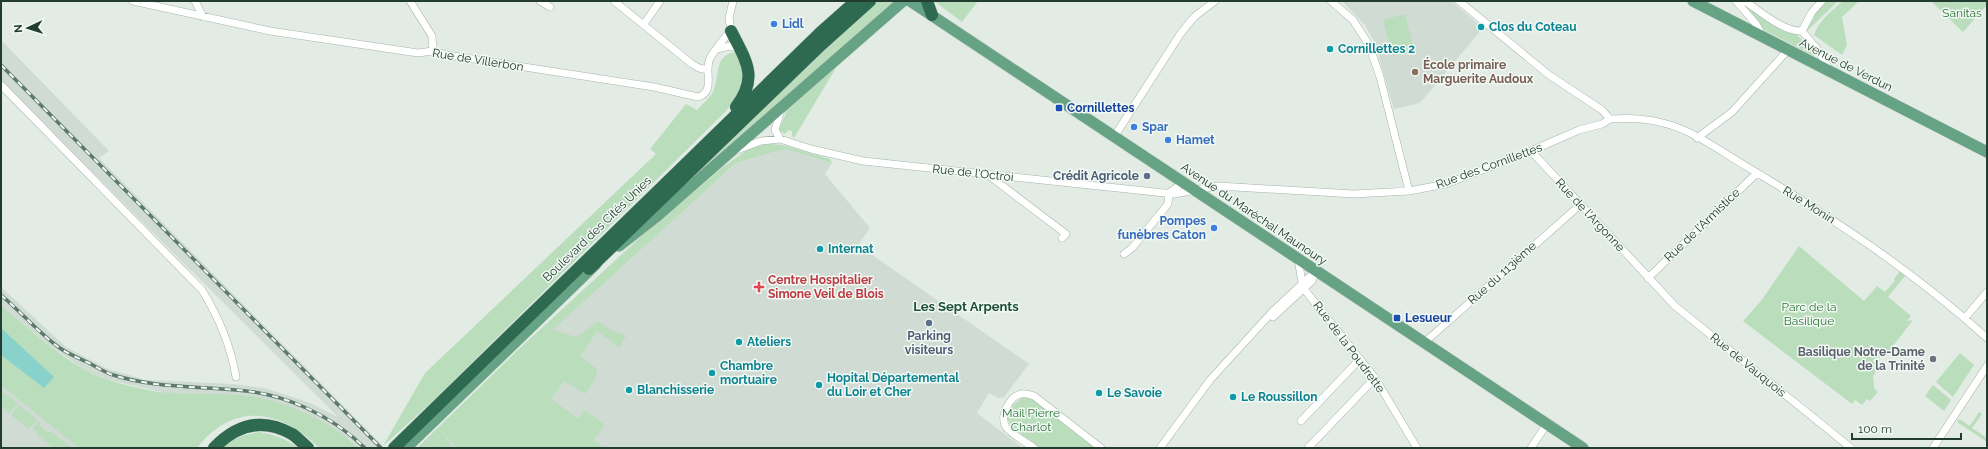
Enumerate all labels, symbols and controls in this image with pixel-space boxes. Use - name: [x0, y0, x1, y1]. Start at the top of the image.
- park label: Sanitas: [1942, 6, 1982, 20]
- north arrow: [8, 8, 48, 48]
- place label: Lidl: [782, 17, 804, 31]
- marker: Lidl: [769, 19, 779, 29]
- place label: Clos du Coteau: [1489, 20, 1577, 34]
- marker: Clos du Coteau: [1476, 22, 1486, 32]
- text: N: [12, 24, 25, 33]
- street label: Avenue de Verdun: [1797, 36, 1895, 94]
- place label: Cornillettes 2: [1338, 42, 1415, 56]
- marker: Cornillettes 2: [1325, 44, 1335, 54]
- street label: Rue de Villerbon: [431, 46, 525, 74]
- place label: École primaire Marguerite Audoux: [1423, 57, 1534, 86]
- marker: École primaire Marguerite Audoux: [1410, 67, 1420, 77]
- place label: Cornillettes: [1067, 101, 1134, 115]
- marker: Cornillettes: [1054, 103, 1064, 113]
- place label: Spar: [1142, 120, 1169, 134]
- marker: Spar: [1129, 122, 1139, 132]
- place label: Hamet: [1176, 133, 1215, 147]
- marker: Hamet: [1163, 135, 1173, 145]
- street label: Rue des Cornillettes: [1434, 140, 1544, 192]
- street label: Avenue du Maréchal Maunoury: [1178, 160, 1330, 268]
- street label: Rue de l'Octroi: [932, 162, 1014, 184]
- place label: Crédit Agricole: [1053, 169, 1139, 183]
- marker: Crédit Agricole: [1142, 171, 1152, 181]
- street label: Boulevard des Cités Unies: [540, 173, 654, 284]
- street label: Rue de l'Argonne: [1552, 175, 1628, 255]
- street label: Rue Monin: [1780, 183, 1838, 227]
- street label: Rue de l'Armistice: [1661, 186, 1743, 264]
- place label: Pompes funèbres Caton: [1117, 214, 1206, 242]
- marker: Pompes funèbres Caton: [1209, 223, 1219, 233]
- street label: Rue du 113ième: [1465, 239, 1539, 307]
- place label: Internat: [828, 242, 874, 256]
- marker: Internat: [815, 244, 825, 254]
- place label: Centre Hospitalier Simone Veil de Blois: [768, 273, 884, 301]
- marker: Centre Hospitalier Simone Veil de Blois: [753, 281, 765, 293]
- district label: Les Sept Arpents: [913, 299, 1019, 314]
- street label: Rue de la Poudrette: [1310, 299, 1388, 395]
- park label: Parc de la Basilique: [1782, 300, 1836, 328]
- place label: Lesueur: [1405, 311, 1452, 325]
- marker: Lesueur: [1392, 313, 1402, 323]
- marker: Parking visiteurs: [924, 318, 934, 328]
- place label: Parking visiteurs: [905, 329, 953, 357]
- street label: Rue de Vauquois: [1707, 330, 1789, 400]
- place label: Ateliers: [747, 335, 791, 349]
- marker: Ateliers: [734, 337, 744, 347]
- place label: Basilique Notre-Dame de la Trinité: [1798, 345, 1925, 373]
- marker: Basilique Notre-Dame de la Trinité: [1928, 354, 1938, 364]
- place label: Chambre mortuaire: [720, 359, 777, 387]
- marker: Chambre mortuaire: [707, 368, 717, 378]
- place label: Hopital Départemental du Loir et Cher: [827, 371, 959, 399]
- marker: Hopital Départemental du Loir et Cher: [814, 380, 824, 390]
- place label: Blanchisserie: [637, 383, 714, 397]
- marker: Blanchisserie: [624, 385, 634, 395]
- place label: Le Savoie: [1107, 386, 1162, 400]
- marker: Le Savoie: [1094, 388, 1104, 398]
- place label: Le Roussillon: [1241, 390, 1318, 404]
- marker: Le Roussillon: [1228, 392, 1238, 402]
- park label: Mail Pierre Charlot: [1002, 406, 1060, 434]
- scale bar: [1852, 415, 1961, 441]
- text: 100 m: [1858, 422, 1892, 436]

